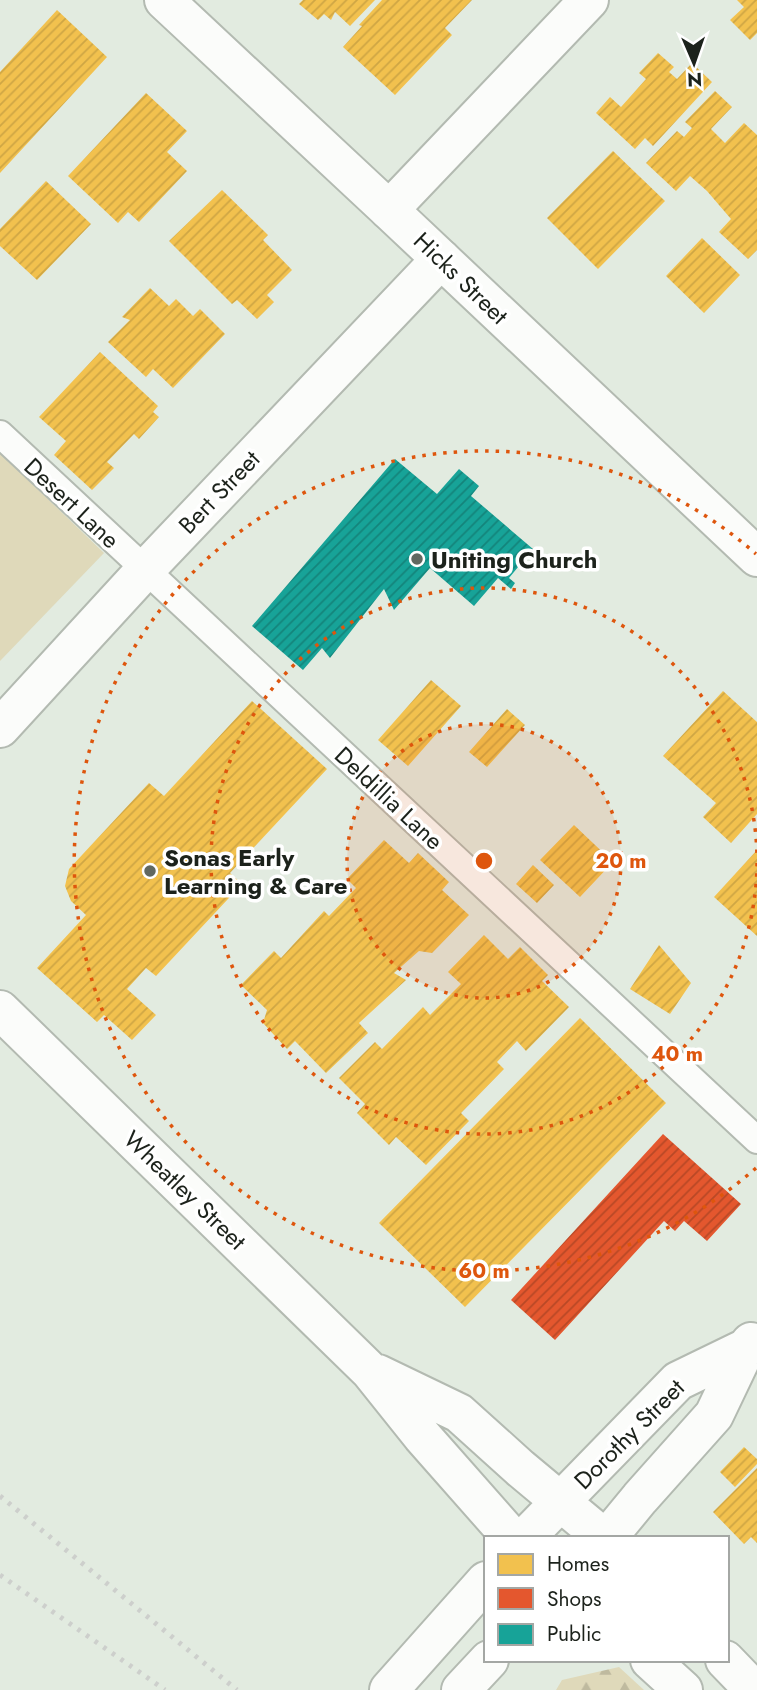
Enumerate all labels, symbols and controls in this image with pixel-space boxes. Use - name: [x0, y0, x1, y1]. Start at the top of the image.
- north arrow: [659, 28, 729, 98]
- text: N: [687, 66, 703, 93]
- street label: Hicks Street: [406, 224, 516, 332]
- street label: Bert Street: [170, 442, 268, 542]
- street label: Desert Lane: [16, 450, 128, 556]
- place label: Uniting Church: [431, 542, 597, 577]
- marker: Uniting Church: [409, 551, 425, 567]
- street label: Deldillia Lane: [327, 738, 451, 858]
- place label: Sonas Early Learning & Care: [164, 840, 348, 903]
- text: 20 m: [595, 846, 647, 876]
- centre of rings: [472, 849, 496, 873]
- marker: Sonas Early Learning & Care: [142, 863, 158, 879]
- text: 40 m: [651, 1039, 703, 1069]
- street label: Wheatley Street: [116, 1122, 254, 1258]
- text: 60 m: [458, 1256, 510, 1286]
- street label: Dorothy Street: [566, 1371, 692, 1497]
- legend: [484, 1536, 729, 1662]
- text: Homes: [547, 1549, 609, 1579]
- text: Shops: [547, 1584, 601, 1614]
- text: Public: [547, 1619, 601, 1649]

